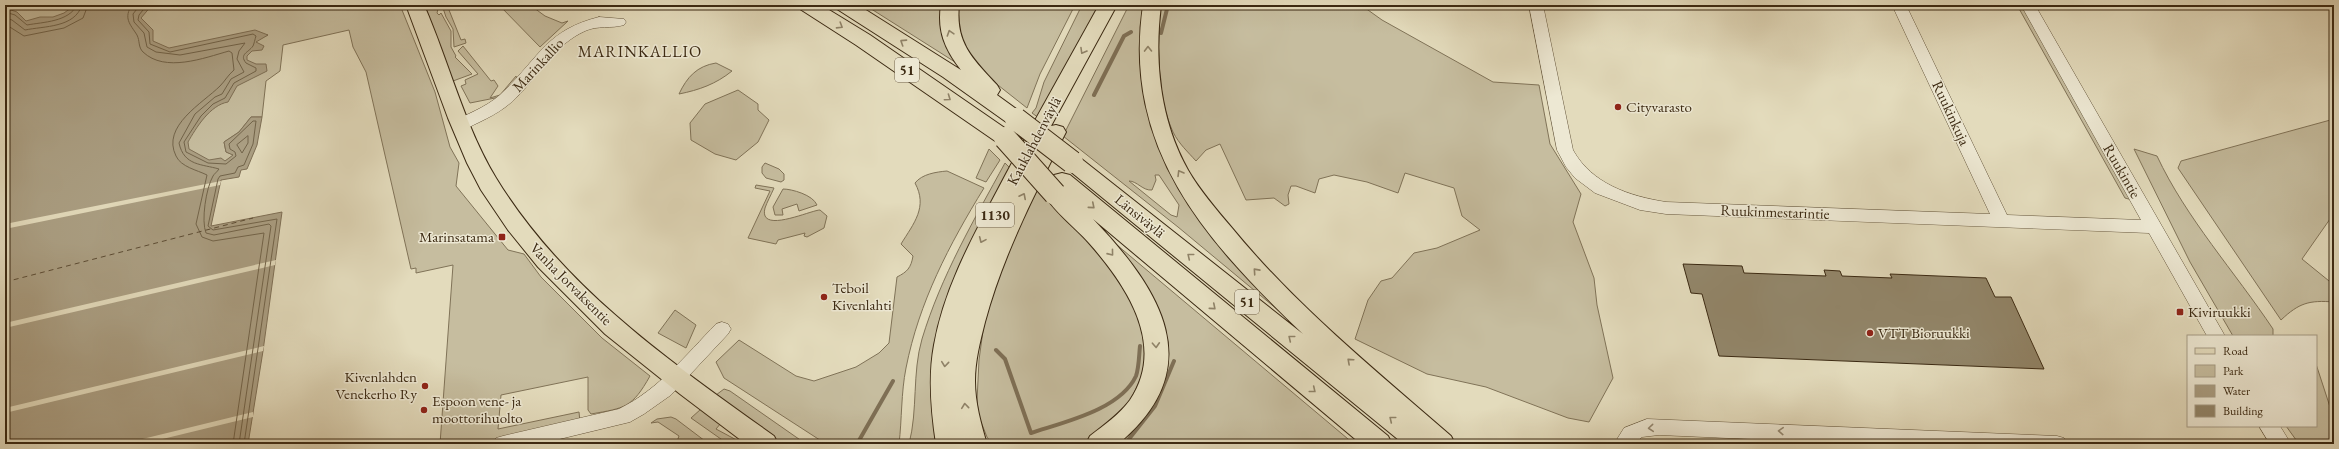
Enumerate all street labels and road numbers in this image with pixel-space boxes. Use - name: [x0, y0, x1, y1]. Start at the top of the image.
- street label: Marinkallio: [508, 34, 567, 96]
- road number: 51: [895, 58, 919, 82]
- street label: Ruukinkuja: [1928, 77, 1975, 148]
- street label: Kauklahdenväylä: [1002, 93, 1065, 188]
- street label: Ruukintie: [2099, 140, 2146, 201]
- street label: Länsiväylä: [1111, 189, 1169, 242]
- street label: Ruukinmestarintie: [1720, 200, 1830, 223]
- road number: 1130: [976, 203, 1014, 227]
- street label: Vanha Jorvaksentie: [526, 238, 617, 329]
- road number: 51: [1235, 290, 1259, 314]

